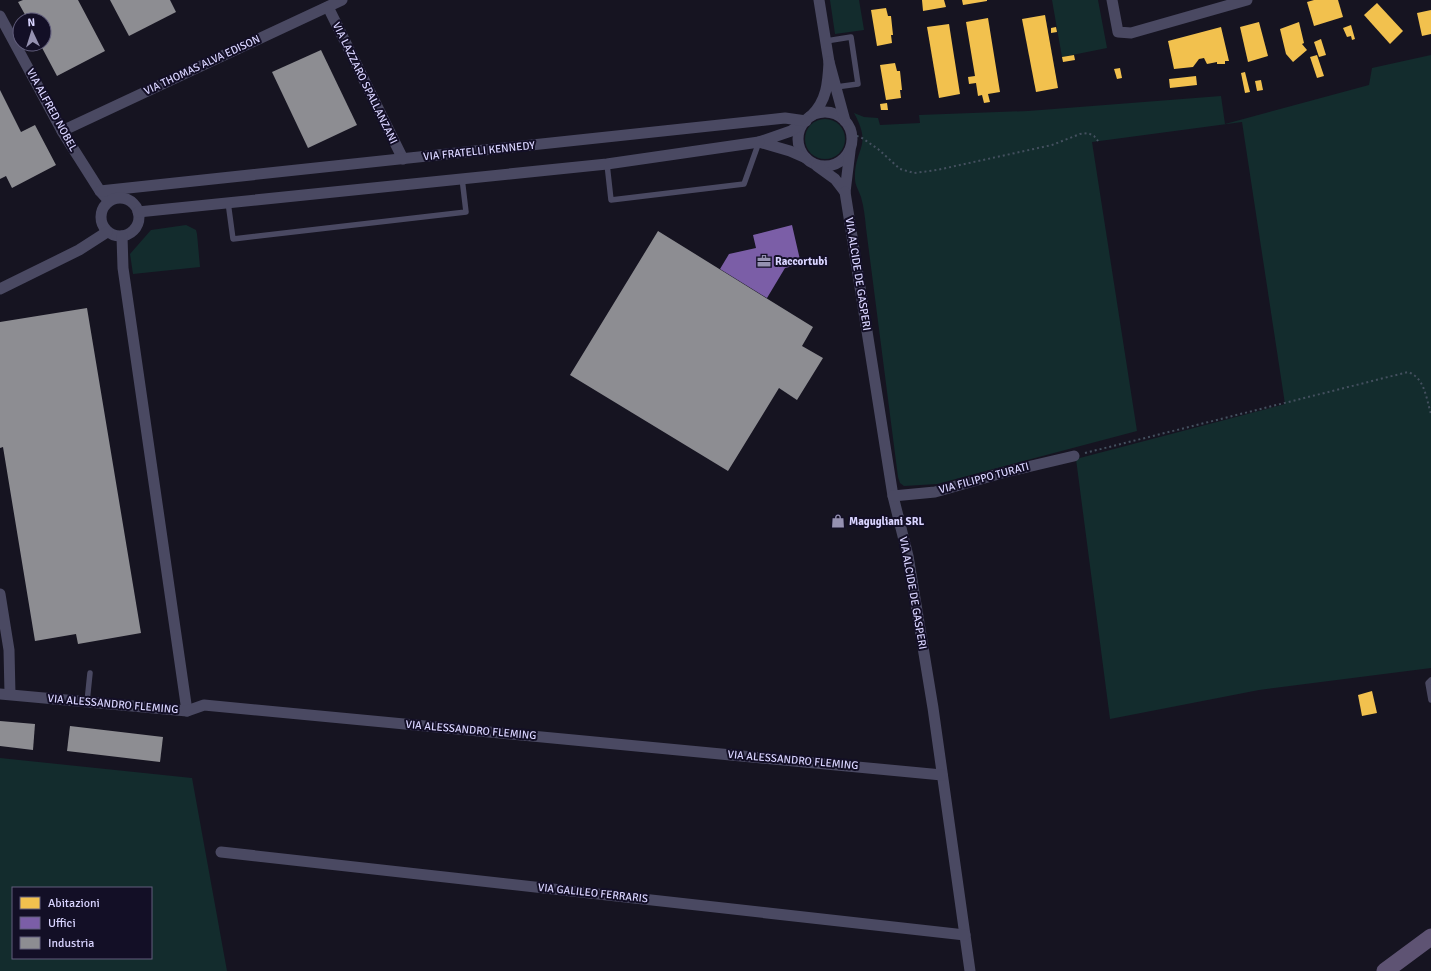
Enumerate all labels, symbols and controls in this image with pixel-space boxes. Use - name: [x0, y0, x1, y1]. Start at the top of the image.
- north arrow: [12, 12, 52, 52]
- text: N: [27, 16, 36, 29]
- street label: VIA LAZZARO SPALLANZANI: [330, 20, 400, 146]
- street label: VIA THOMAS ALVA EDISON: [142, 32, 262, 98]
- street label: VIA ALFRED NOBEL: [24, 66, 80, 154]
- street label: VIA FRATELLI KENNEDY: [423, 139, 536, 163]
- street label: VIA ALCIDE DE GASPERI: [843, 216, 873, 332]
- office icon: Raccortubi: [756, 253, 772, 269]
- place label: Raccortubi: [775, 255, 827, 268]
- street label: VIA FILIPPO TURATI: [938, 460, 1030, 496]
- shop icon: Magugliani SRL: [830, 513, 846, 529]
- place label: Magugliani SRL: [849, 515, 924, 528]
- street label: VIA ALCIDE DE GASPERI: [897, 535, 929, 651]
- street label: VIA ALESSANDRO FLEMING: [47, 692, 179, 716]
- street label: VIA ALESSANDRO FLEMING: [405, 718, 537, 742]
- street label: VIA ALESSANDRO FLEMING: [727, 748, 859, 772]
- street label: VIA GALILEO FERRARIS: [537, 881, 649, 905]
- legend: [12, 887, 152, 959]
- text: Abitazioni: [48, 896, 100, 911]
- text: Uffici: [48, 916, 76, 931]
- text: Industria: [48, 936, 94, 951]

